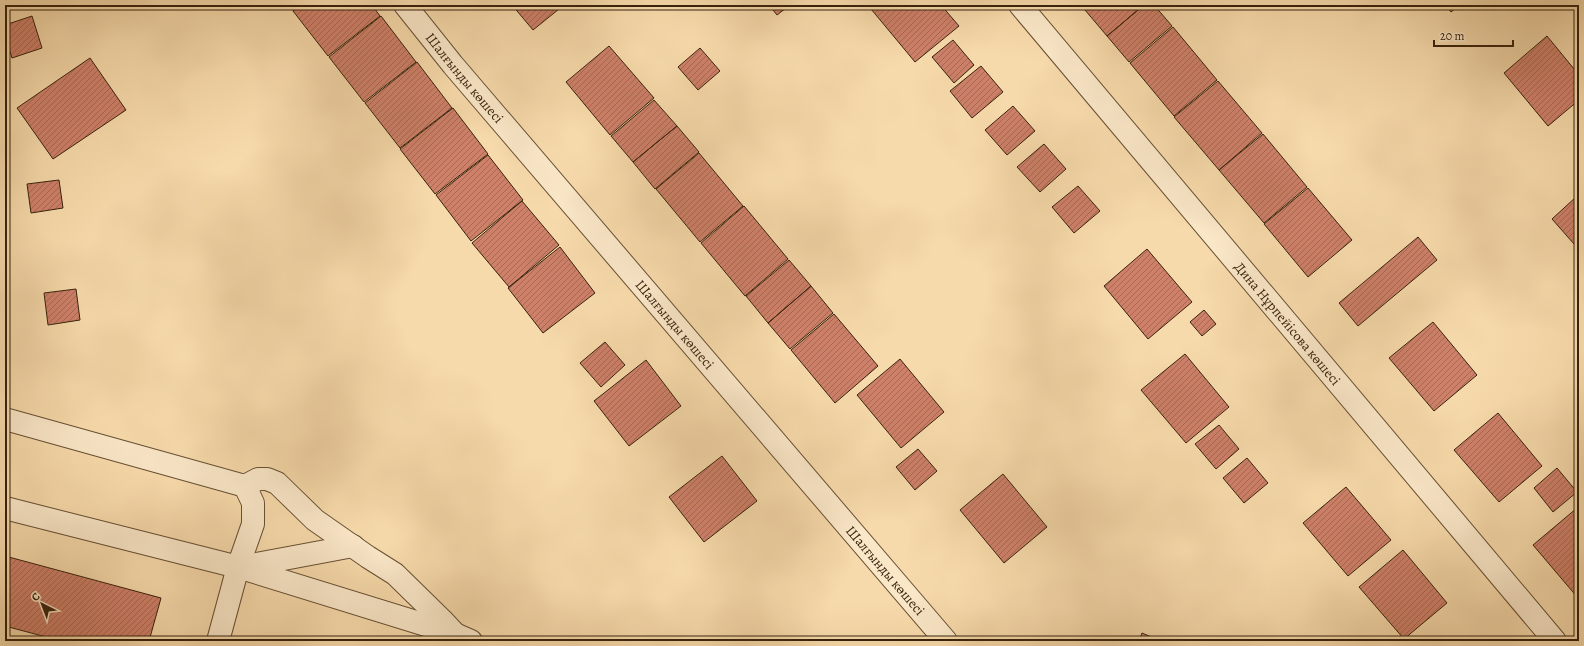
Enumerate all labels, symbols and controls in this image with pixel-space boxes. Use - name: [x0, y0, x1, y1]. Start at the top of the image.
- scale bar: [1434, 22, 1513, 48]
- text: 20 m: [1440, 28, 1464, 44]
- street label: Шалғынды көшесі: [421, 29, 508, 127]
- street label: Дина Нұрпейісова көшесі: [1230, 258, 1345, 389]
- street label: Шалғынды көшесі: [631, 275, 719, 373]
- street label: Шалғынды көшесі: [842, 521, 929, 619]
- north arrow: [22, 584, 62, 624]
- text: С: [28, 589, 43, 605]

